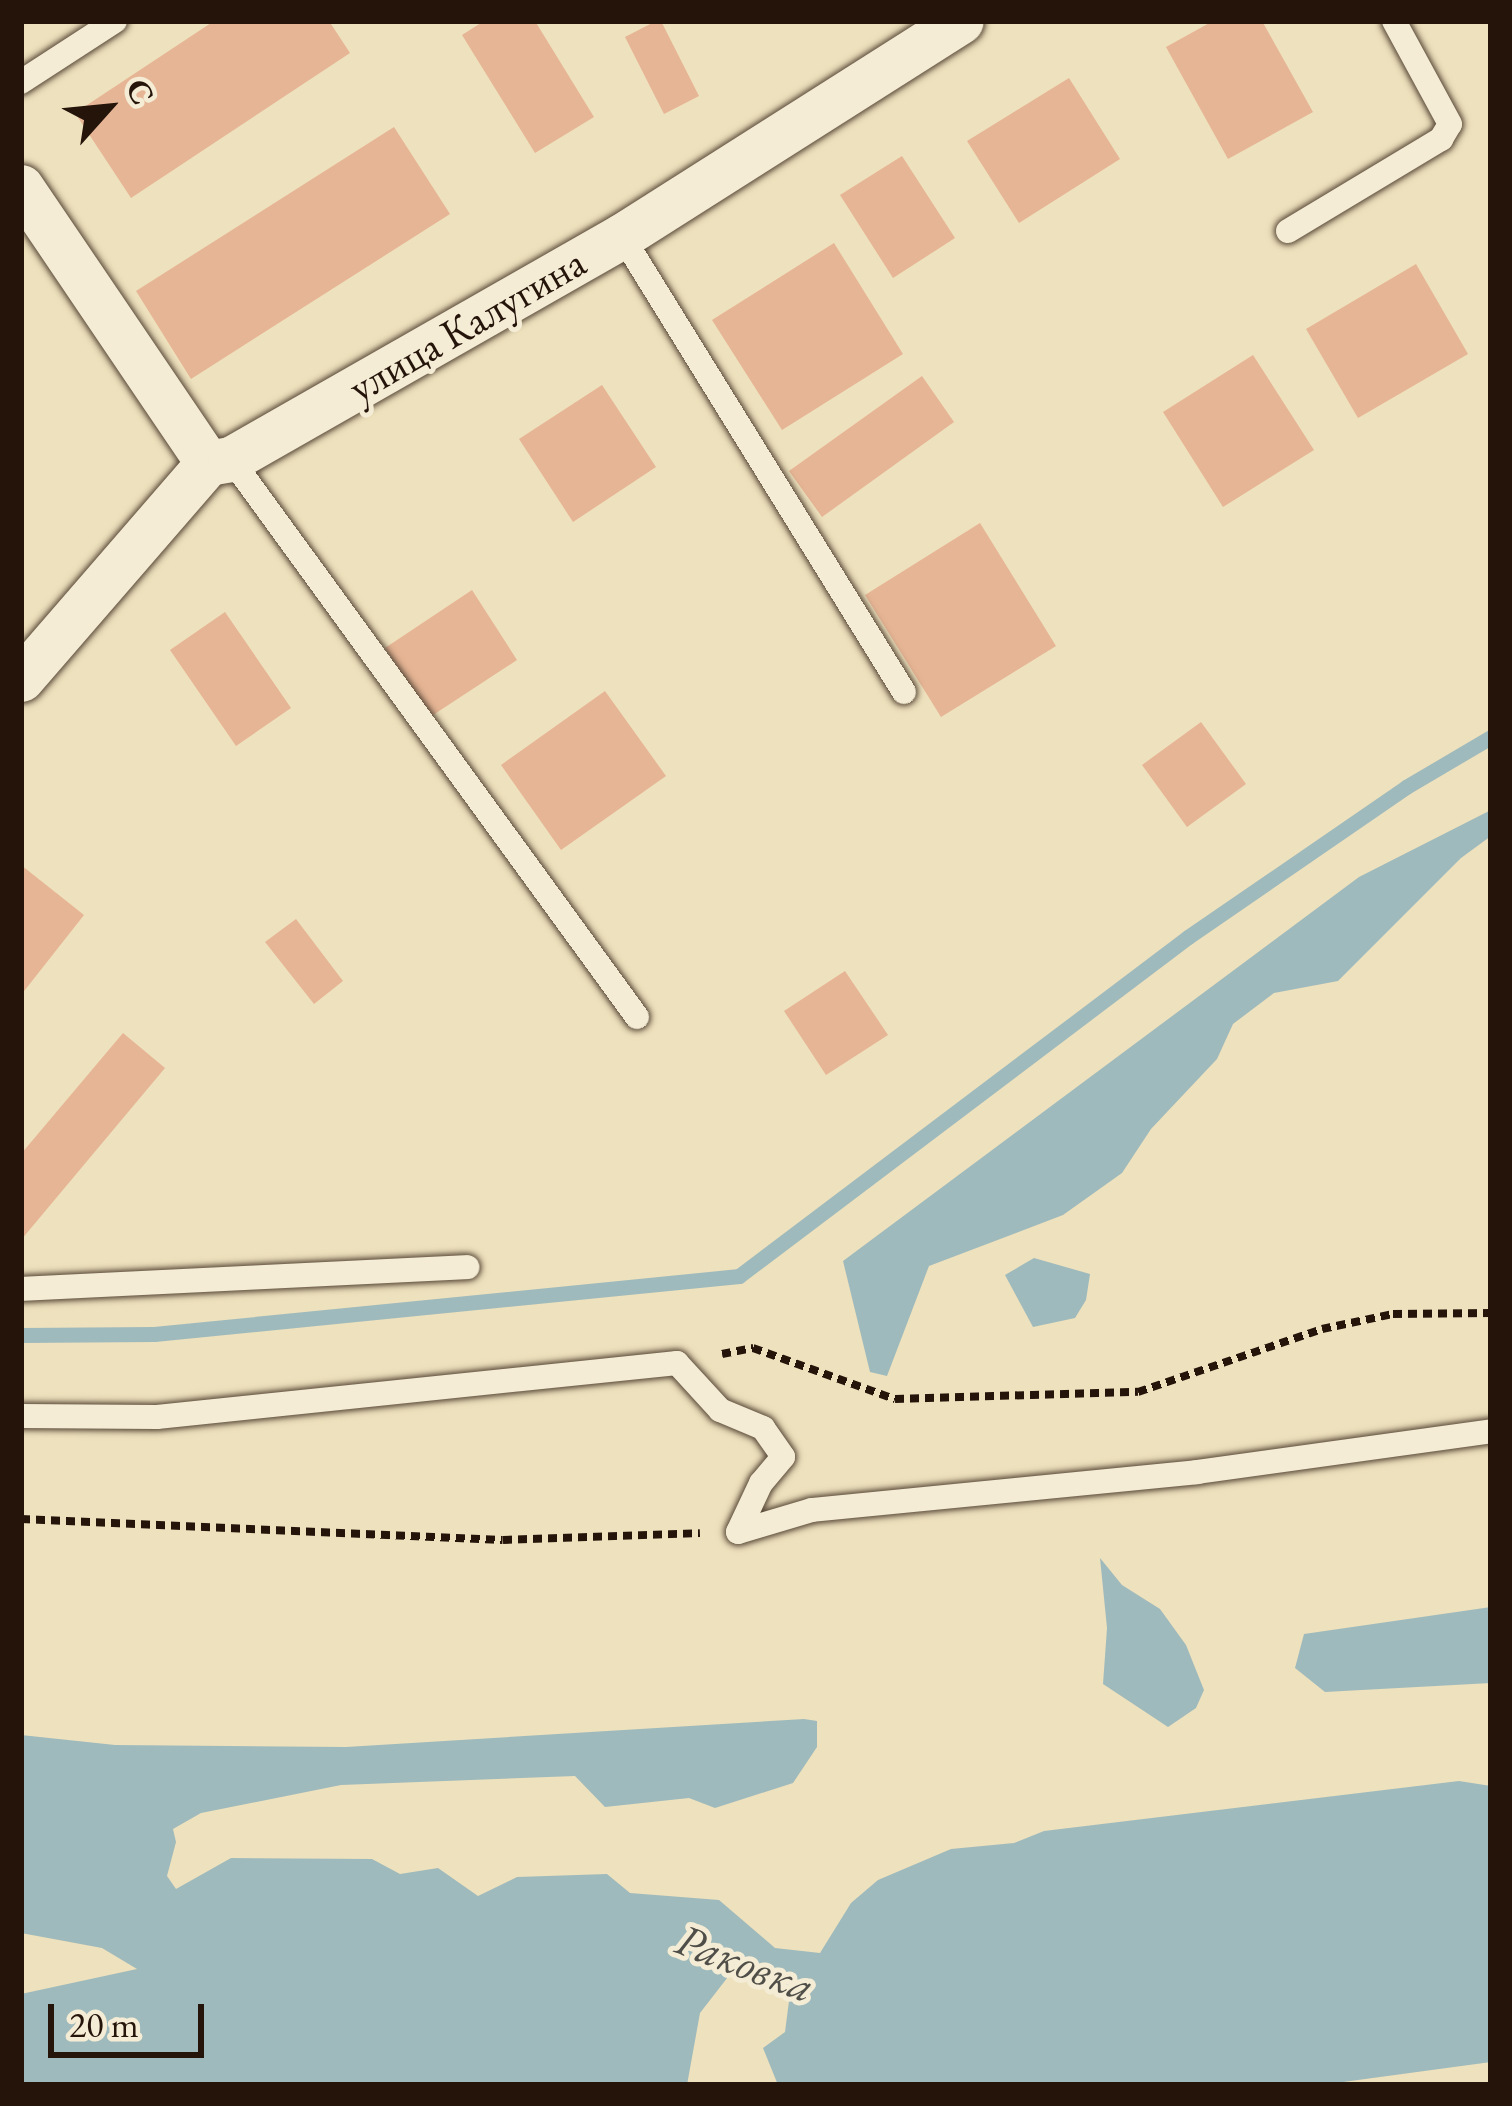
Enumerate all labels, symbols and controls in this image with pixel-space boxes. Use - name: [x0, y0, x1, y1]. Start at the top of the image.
- north arrow: [48, 48, 168, 168]
- text: С: [116, 71, 165, 112]
- street label: улица Калугина: [340, 237, 594, 413]
- water label: Раковка: [668, 1912, 822, 2014]
- scale bar: [54, 1980, 210, 2054]
- text: 20 m: [69, 2001, 139, 2048]

